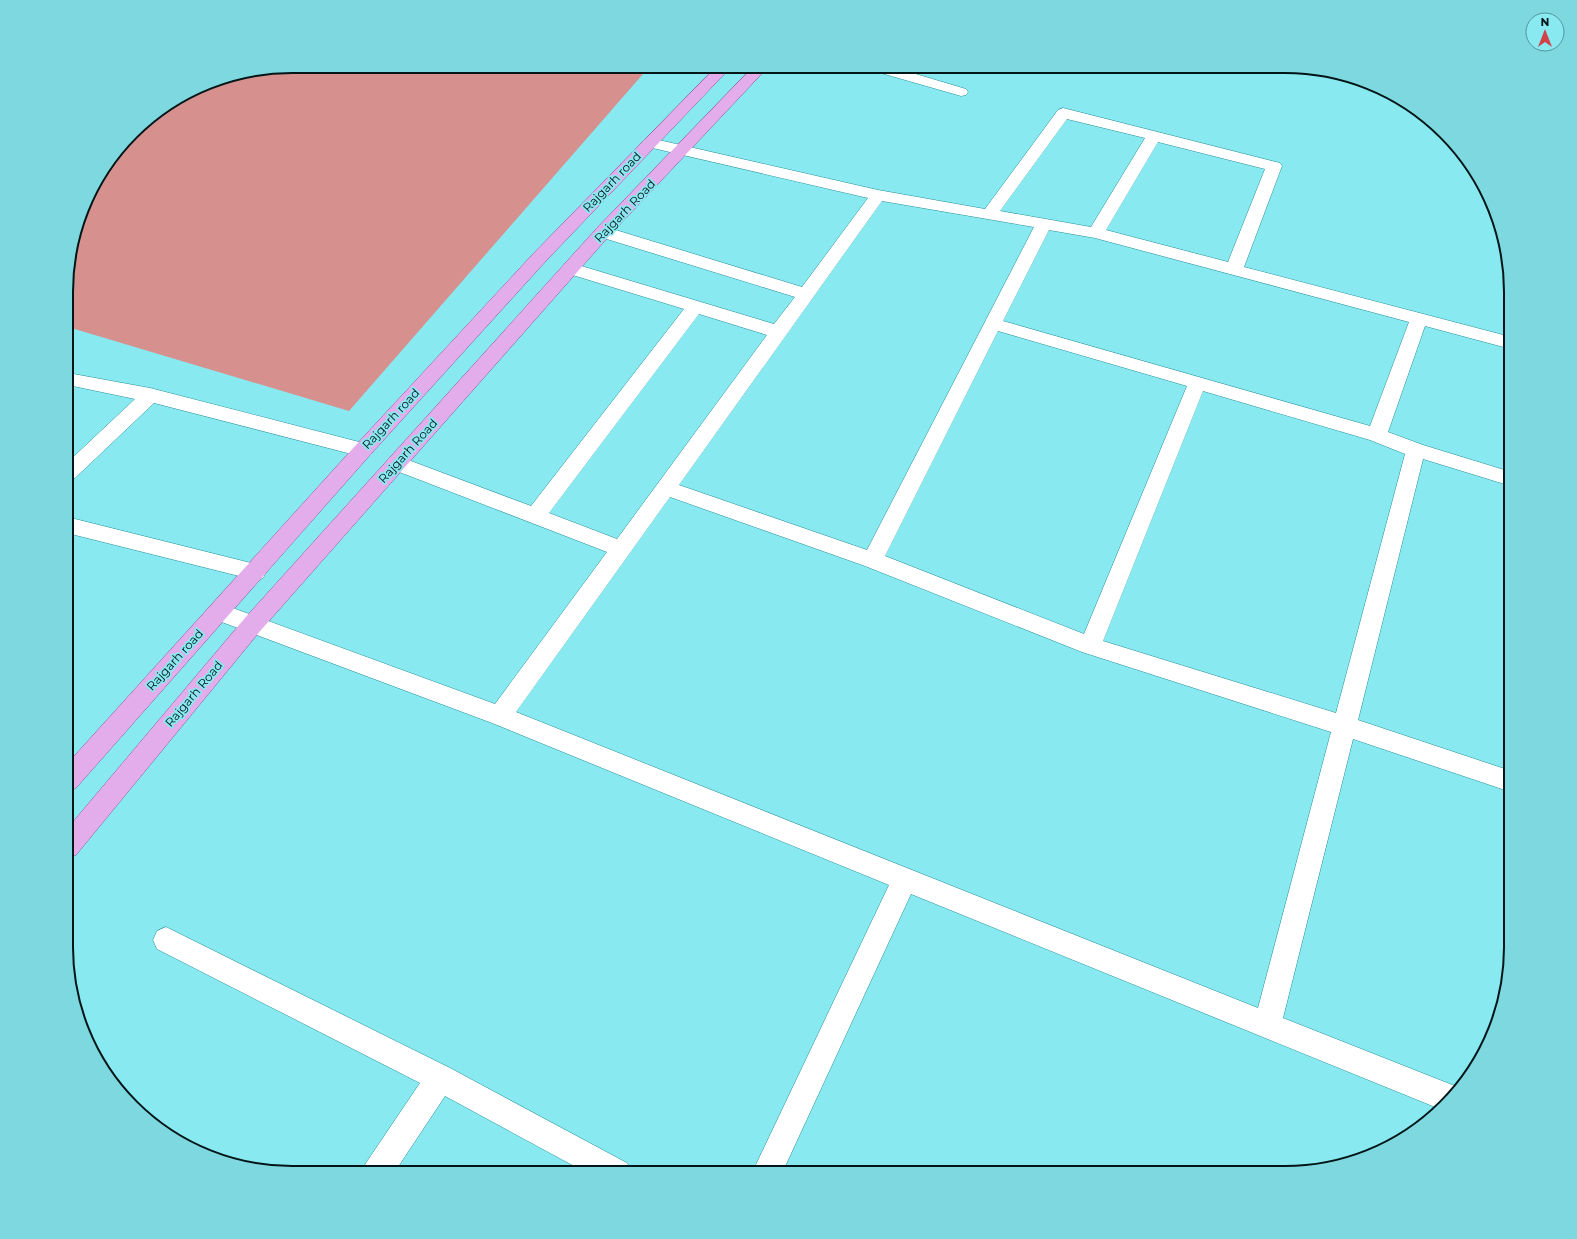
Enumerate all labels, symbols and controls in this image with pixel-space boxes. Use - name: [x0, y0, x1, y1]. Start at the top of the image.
- north arrow: [1525, 12, 1565, 52]
- text: N: [1541, 15, 1549, 29]
- street label: Rajgarh road: [579, 149, 644, 215]
- street label: Rajgarh Road: [591, 176, 658, 245]
- street label: Rajgarh road: [359, 385, 423, 452]
- street label: Rajgarh Road: [375, 415, 441, 486]
- street label: Rajgarh road: [143, 626, 206, 694]
- street label: Rajgarh Road: [162, 658, 226, 730]

